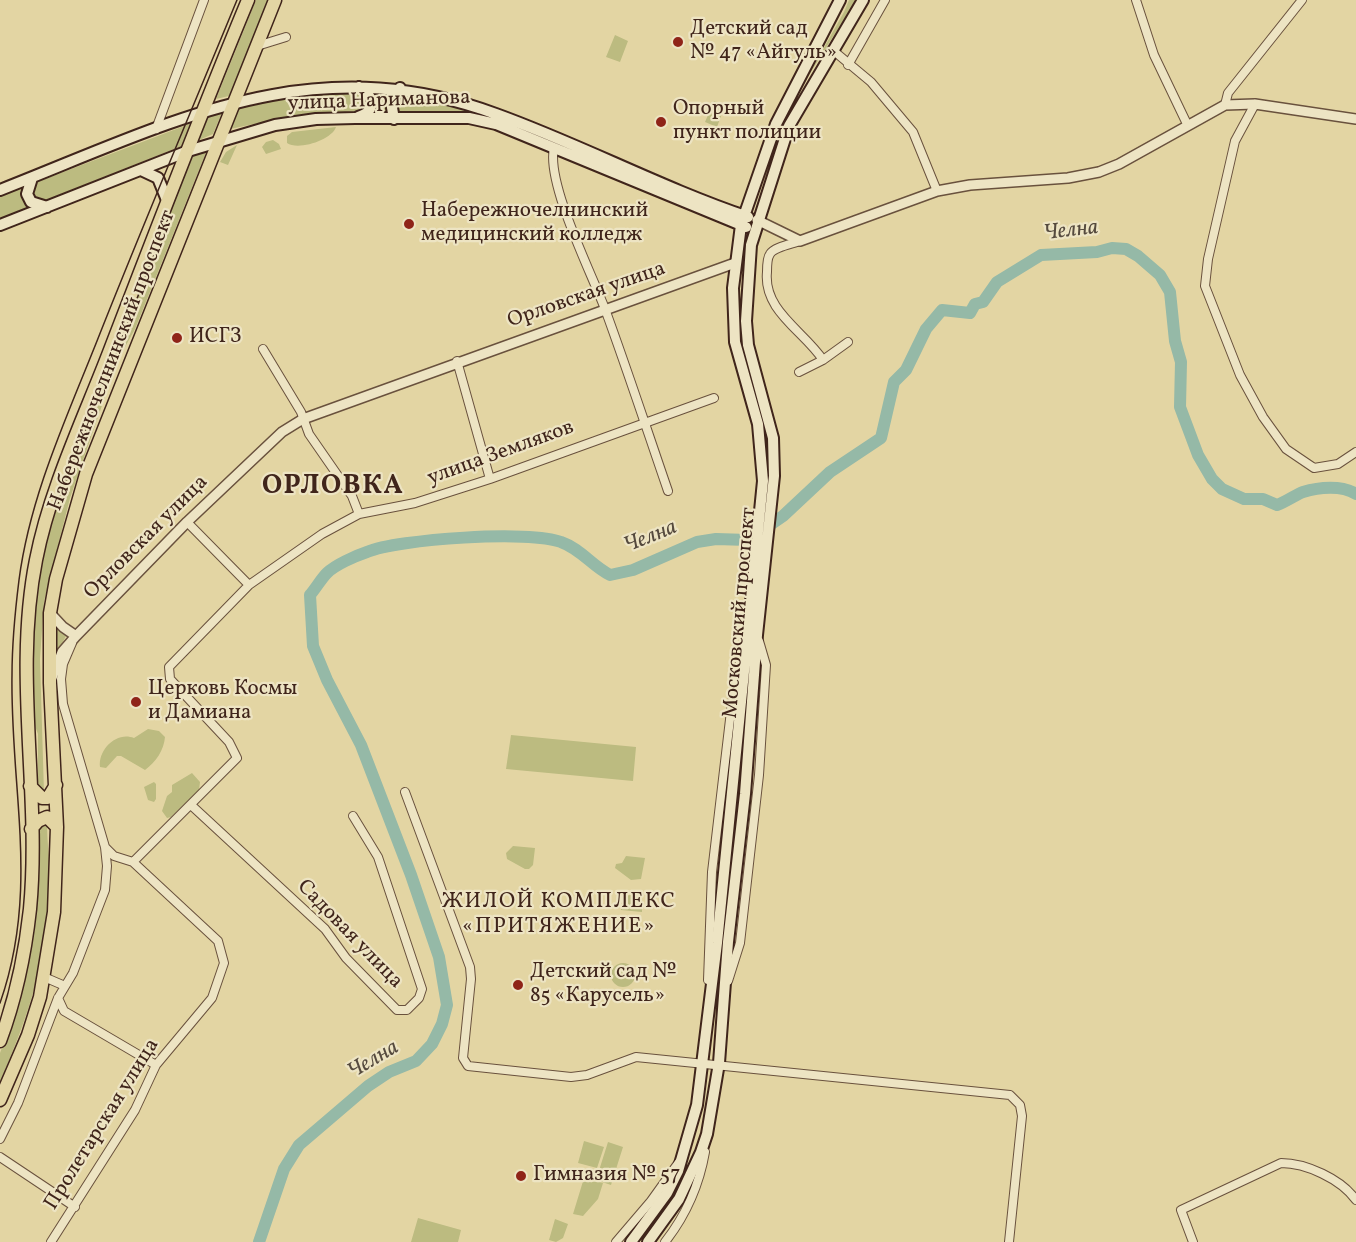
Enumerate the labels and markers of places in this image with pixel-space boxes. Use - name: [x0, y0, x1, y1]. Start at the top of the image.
- place label: Детский сад № 47 «Айгуль»: [690, 17, 837, 67]
- marker: Детский сад № 47 «Айгуль»: [671, 35, 685, 49]
- place label: Опорный пункт полиции: [673, 97, 821, 147]
- marker: Опорный пункт полиции: [654, 115, 668, 129]
- place label: Набережночелнинский медицинский колледж: [421, 199, 648, 249]
- marker: Набережночелнинский медицинский колледж: [402, 217, 416, 231]
- place label: ИСГЗ: [189, 325, 242, 351]
- marker: ИСГЗ: [170, 331, 184, 345]
- place label: Церковь Космы и Дамиана: [148, 677, 297, 727]
- marker: Церковь Космы и Дамиана: [129, 695, 143, 709]
- place label: Детский сад № 85 «Карусель»: [530, 960, 676, 1010]
- marker: Детский сад № 85 «Карусель»: [511, 978, 525, 992]
- place label: Гимназия № 57: [533, 1163, 680, 1189]
- marker: Гимназия № 57: [514, 1169, 528, 1183]

